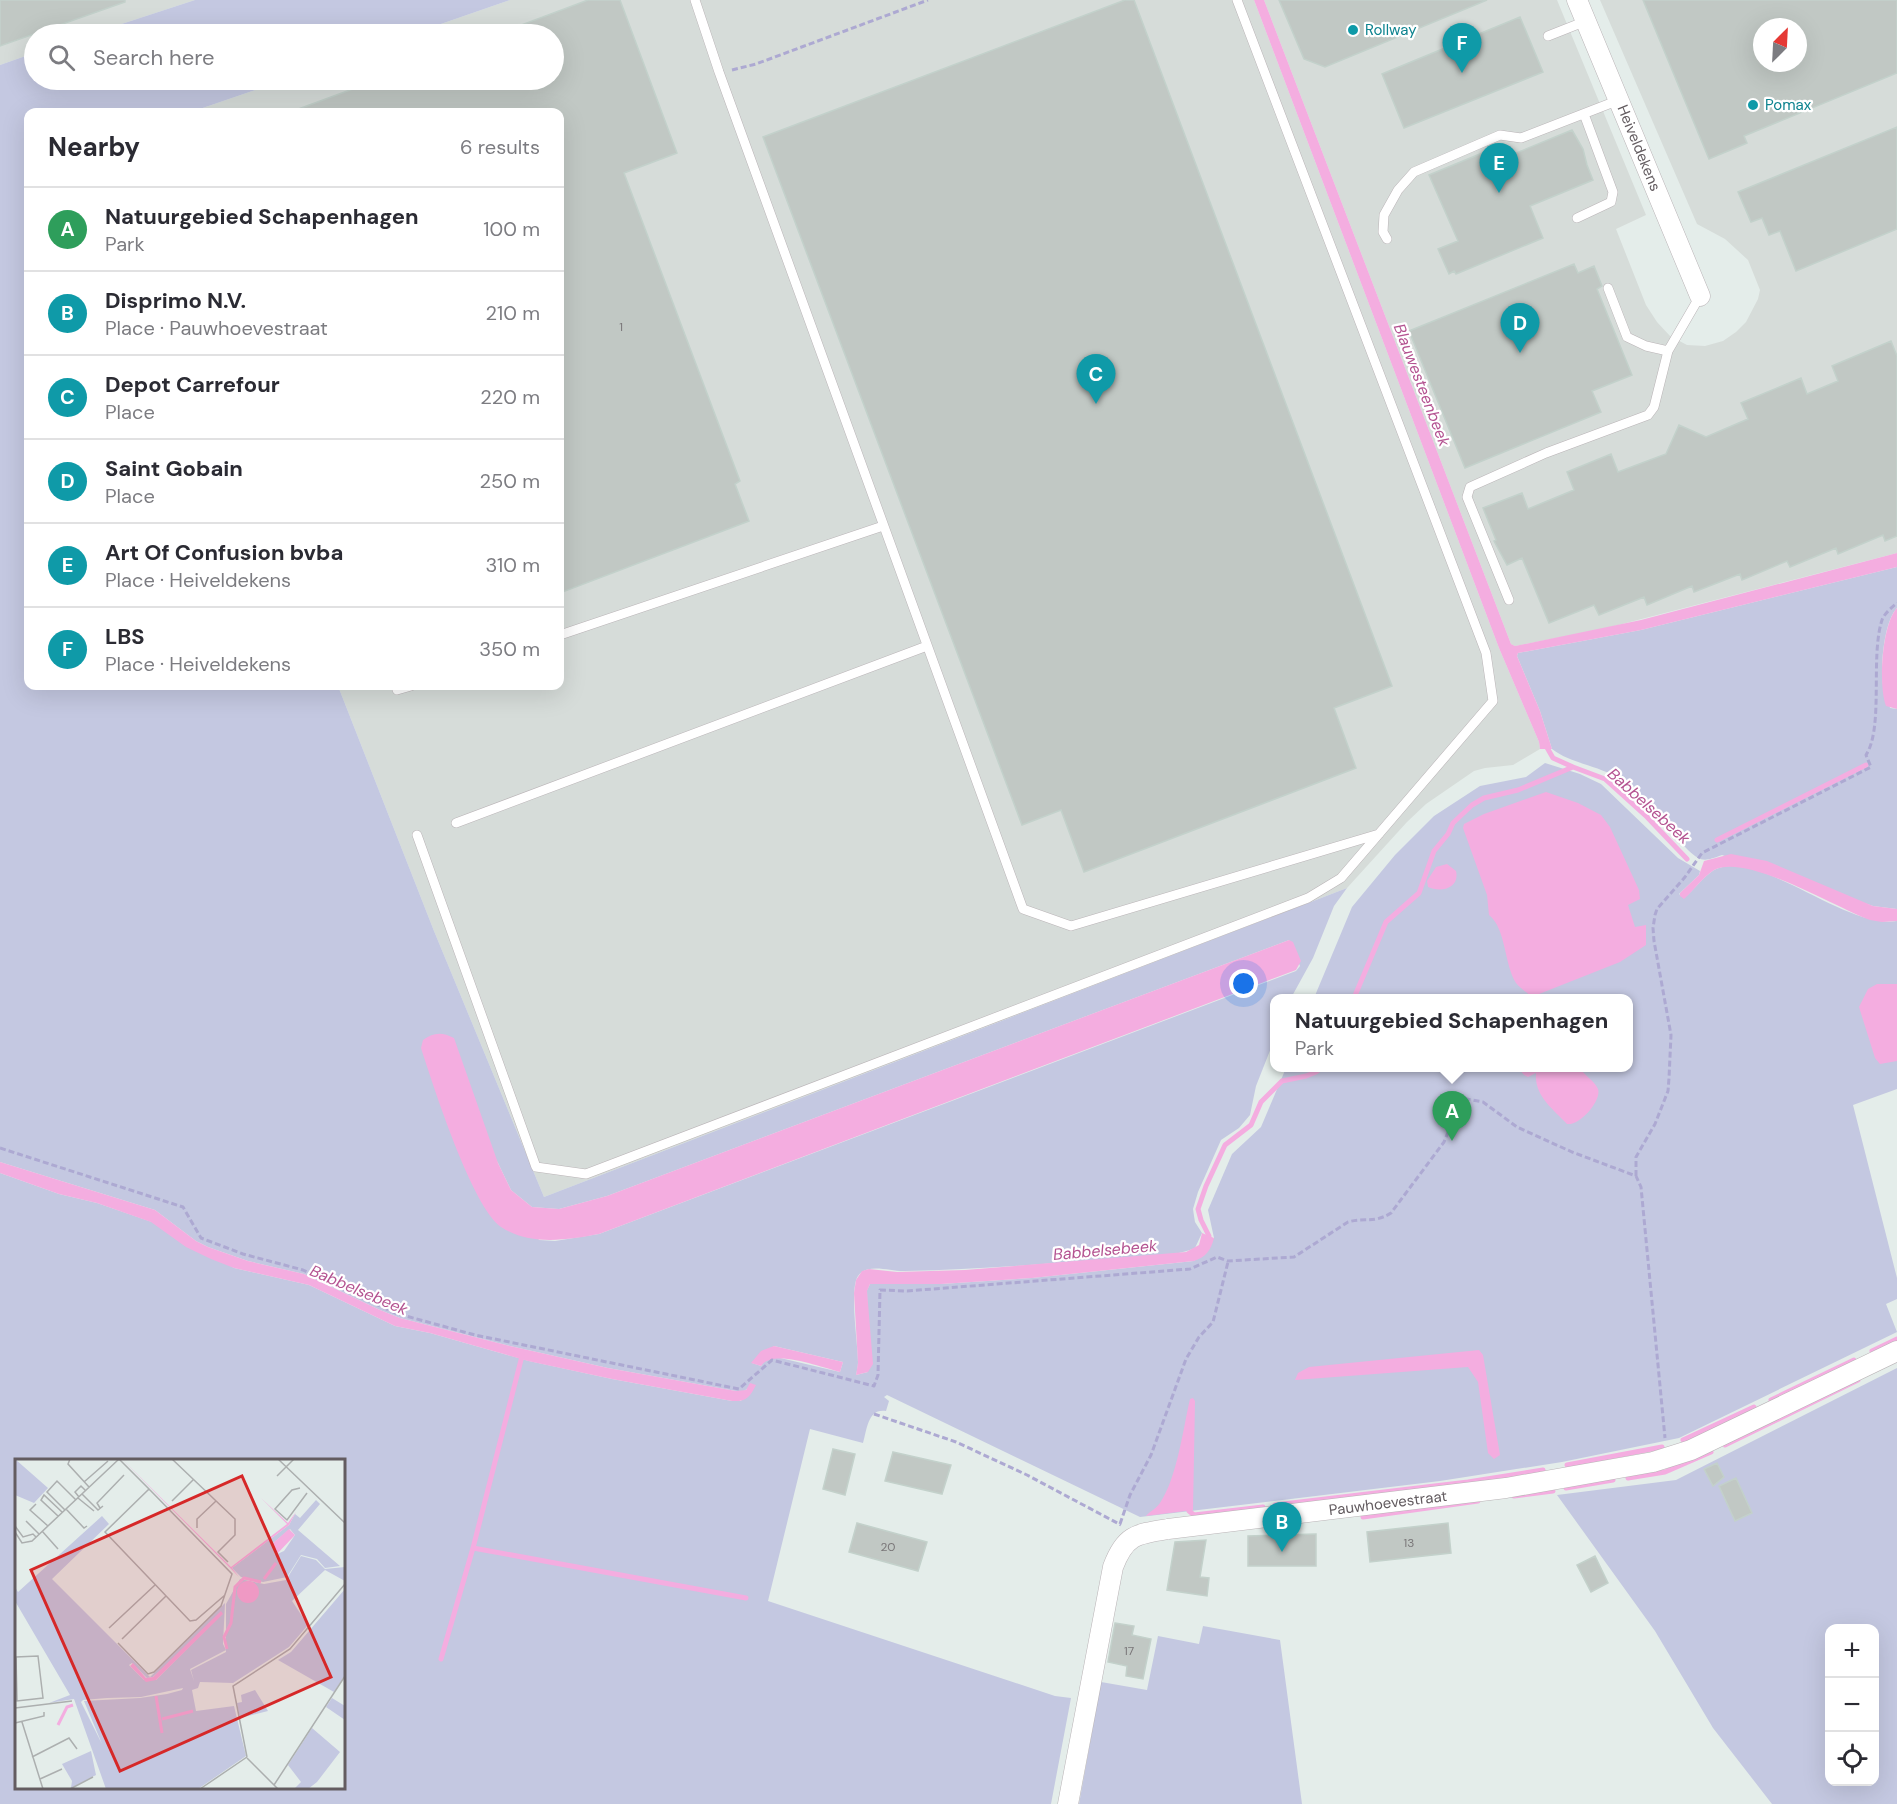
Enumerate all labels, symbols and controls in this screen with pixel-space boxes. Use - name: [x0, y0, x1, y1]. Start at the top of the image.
- north arrow: [1753, 18, 1807, 72]
- place label: Rollway: [1365, 20, 1417, 40]
- marker: Rollway: [1346, 23, 1360, 37]
- pin: F: [1442, 23, 1482, 73]
- search box: [24, 24, 564, 90]
- icon: search: [45, 41, 78, 74]
- text: Search here: [93, 43, 214, 72]
- place label: Pomax: [1765, 95, 1812, 115]
- marker: Pomax: [1746, 98, 1760, 112]
- street label: Heiveldekens: [1613, 102, 1665, 194]
- text: Nearby: [48, 130, 140, 164]
- text: 6 results: [460, 134, 540, 160]
- pin: E: [1480, 144, 1518, 193]
- text: Natuurgebied Schapenhagen: [105, 202, 419, 231]
- text: A: [60, 216, 75, 242]
- text: 100 m: [483, 216, 540, 242]
- text: Park: [105, 231, 145, 257]
- text: Disprimo N.V.: [105, 286, 246, 315]
- text: B: [61, 300, 74, 326]
- text: 210 m: [485, 300, 540, 326]
- pin: D: [1500, 304, 1540, 353]
- text: Place · Pauwhoevestraat: [105, 315, 328, 341]
- house number: 1: [619, 319, 623, 335]
- water label: Blauwesteenbeek: [1389, 321, 1455, 450]
- pin: C: [1076, 354, 1116, 404]
- text: Depot Carrefour: [105, 370, 280, 399]
- text: C: [60, 384, 75, 410]
- text: 220 m: [480, 384, 540, 410]
- text: Place: [105, 399, 155, 425]
- text: Saint Gobain: [105, 454, 243, 483]
- text: D: [60, 468, 75, 494]
- text: 250 m: [479, 468, 540, 494]
- text: Place: [105, 483, 155, 509]
- text: Art Of Confusion bvba: [105, 538, 343, 567]
- text: E: [62, 552, 73, 578]
- text: 310 m: [485, 552, 540, 578]
- text: Place · Heiveldekens: [105, 567, 291, 593]
- text: LBS: [105, 622, 145, 651]
- text: F: [62, 636, 73, 662]
- text: 350 m: [479, 636, 540, 662]
- text: Place · Heiveldekens: [105, 651, 291, 677]
- water label: Babbelsebeek: [1603, 763, 1695, 849]
- your location: [1229, 969, 1258, 998]
- popup: [1270, 994, 1633, 1072]
- text: Natuurgebied Schapenhagen: [1295, 1006, 1608, 1035]
- text: Park: [1295, 1035, 1334, 1061]
- pin: A: [1432, 1092, 1472, 1141]
- water label: Babbelsebeek: [1052, 1235, 1159, 1265]
- water label: Babbelsebeek: [307, 1260, 412, 1320]
- inset map: [15, 1459, 345, 1789]
- street label: Pauwhoevestraat: [1328, 1486, 1448, 1520]
- pin: B: [1262, 1502, 1302, 1552]
- house number: 13: [1404, 1535, 1414, 1551]
- house number: 20: [880, 1539, 896, 1555]
- map controls: [1825, 1624, 1879, 1786]
- button: +: [1825, 1624, 1879, 1678]
- house number: 17: [1124, 1643, 1134, 1659]
- button: −: [1825, 1678, 1879, 1732]
- button: locate: [1825, 1732, 1879, 1786]

